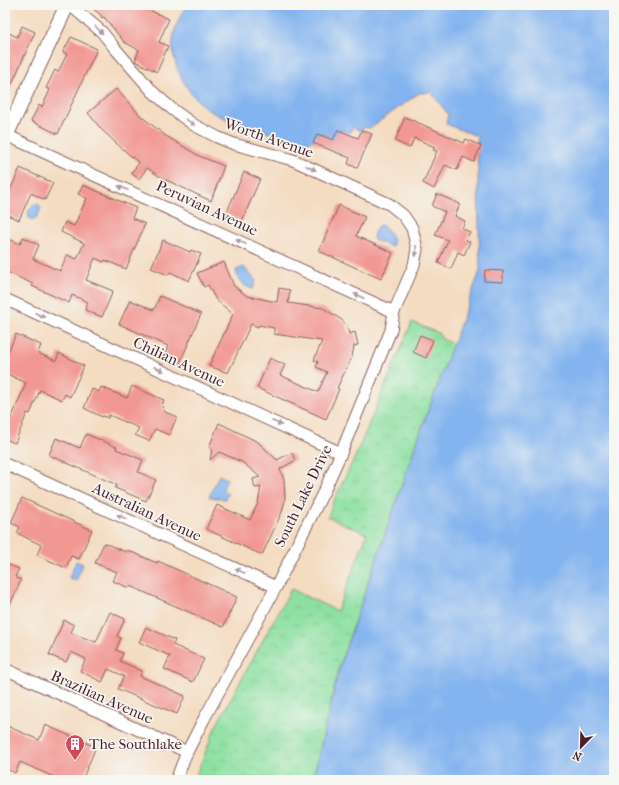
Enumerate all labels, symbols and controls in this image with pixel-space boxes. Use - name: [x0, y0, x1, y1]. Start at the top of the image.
- one-way arrow: [95, 25, 104, 35]
- street label: Worth Avenue: [221, 114, 316, 162]
- one-way arrow: [185, 118, 196, 126]
- one-way arrow: [306, 165, 317, 171]
- street label: Peruvian Avenue: [153, 177, 261, 240]
- one-way arrow: [117, 185, 128, 191]
- one-way arrow: [235, 239, 246, 245]
- one-way arrow: [413, 244, 419, 257]
- one-way arrow: [353, 293, 365, 299]
- one-way arrow: [35, 313, 47, 319]
- street label: Chilian Avenue: [130, 333, 228, 391]
- one-way arrow: [153, 367, 165, 373]
- one-way arrow: [271, 420, 283, 427]
- street label: South Lake Drive: [270, 441, 336, 550]
- street label: Australian Avenue: [89, 478, 205, 545]
- one-way arrow: [117, 514, 128, 520]
- one-way arrow: [235, 568, 246, 574]
- street label: Brazilian Avenue: [48, 666, 156, 728]
- north arrow: [561, 727, 601, 767]
- building icon: The Southlake: [64, 733, 86, 761]
- place label: The Southlake: [89, 735, 182, 753]
- text: N: [570, 748, 584, 763]

